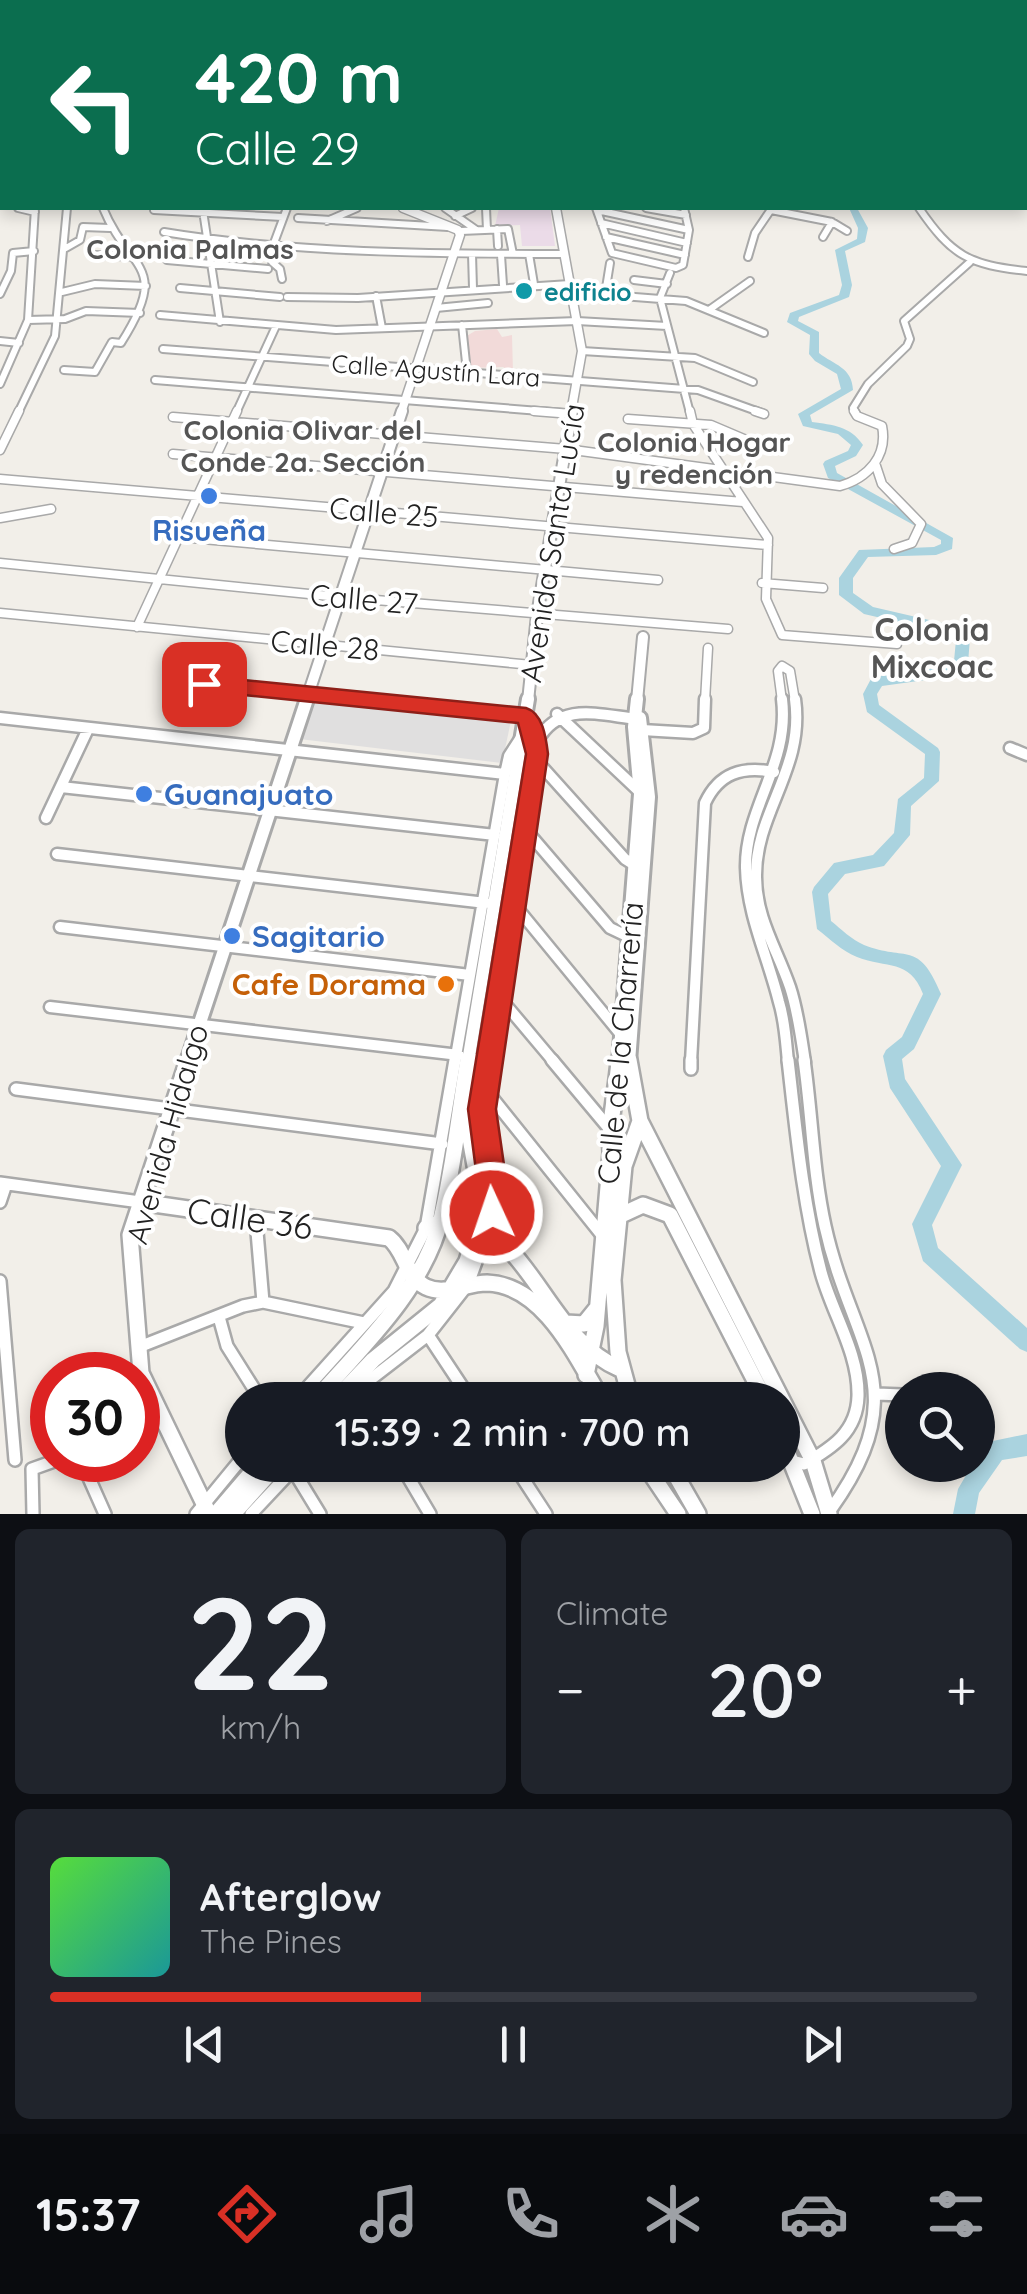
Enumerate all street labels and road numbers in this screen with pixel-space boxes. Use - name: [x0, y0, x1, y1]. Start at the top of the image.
- street label: Calle Agustín Lara: [331, 347, 541, 393]
- street label: Avenida Santa Lucía: [511, 401, 593, 685]
- street label: Calle 25: [328, 488, 440, 536]
- street label: Calle 27: [309, 575, 419, 623]
- street label: Calle 28: [269, 621, 381, 669]
- street label: Calle de la Charrería: [589, 900, 651, 1186]
- street label: Avenida Hidalgo: [117, 1020, 217, 1248]
- street label: Calle 36: [184, 1187, 316, 1249]

